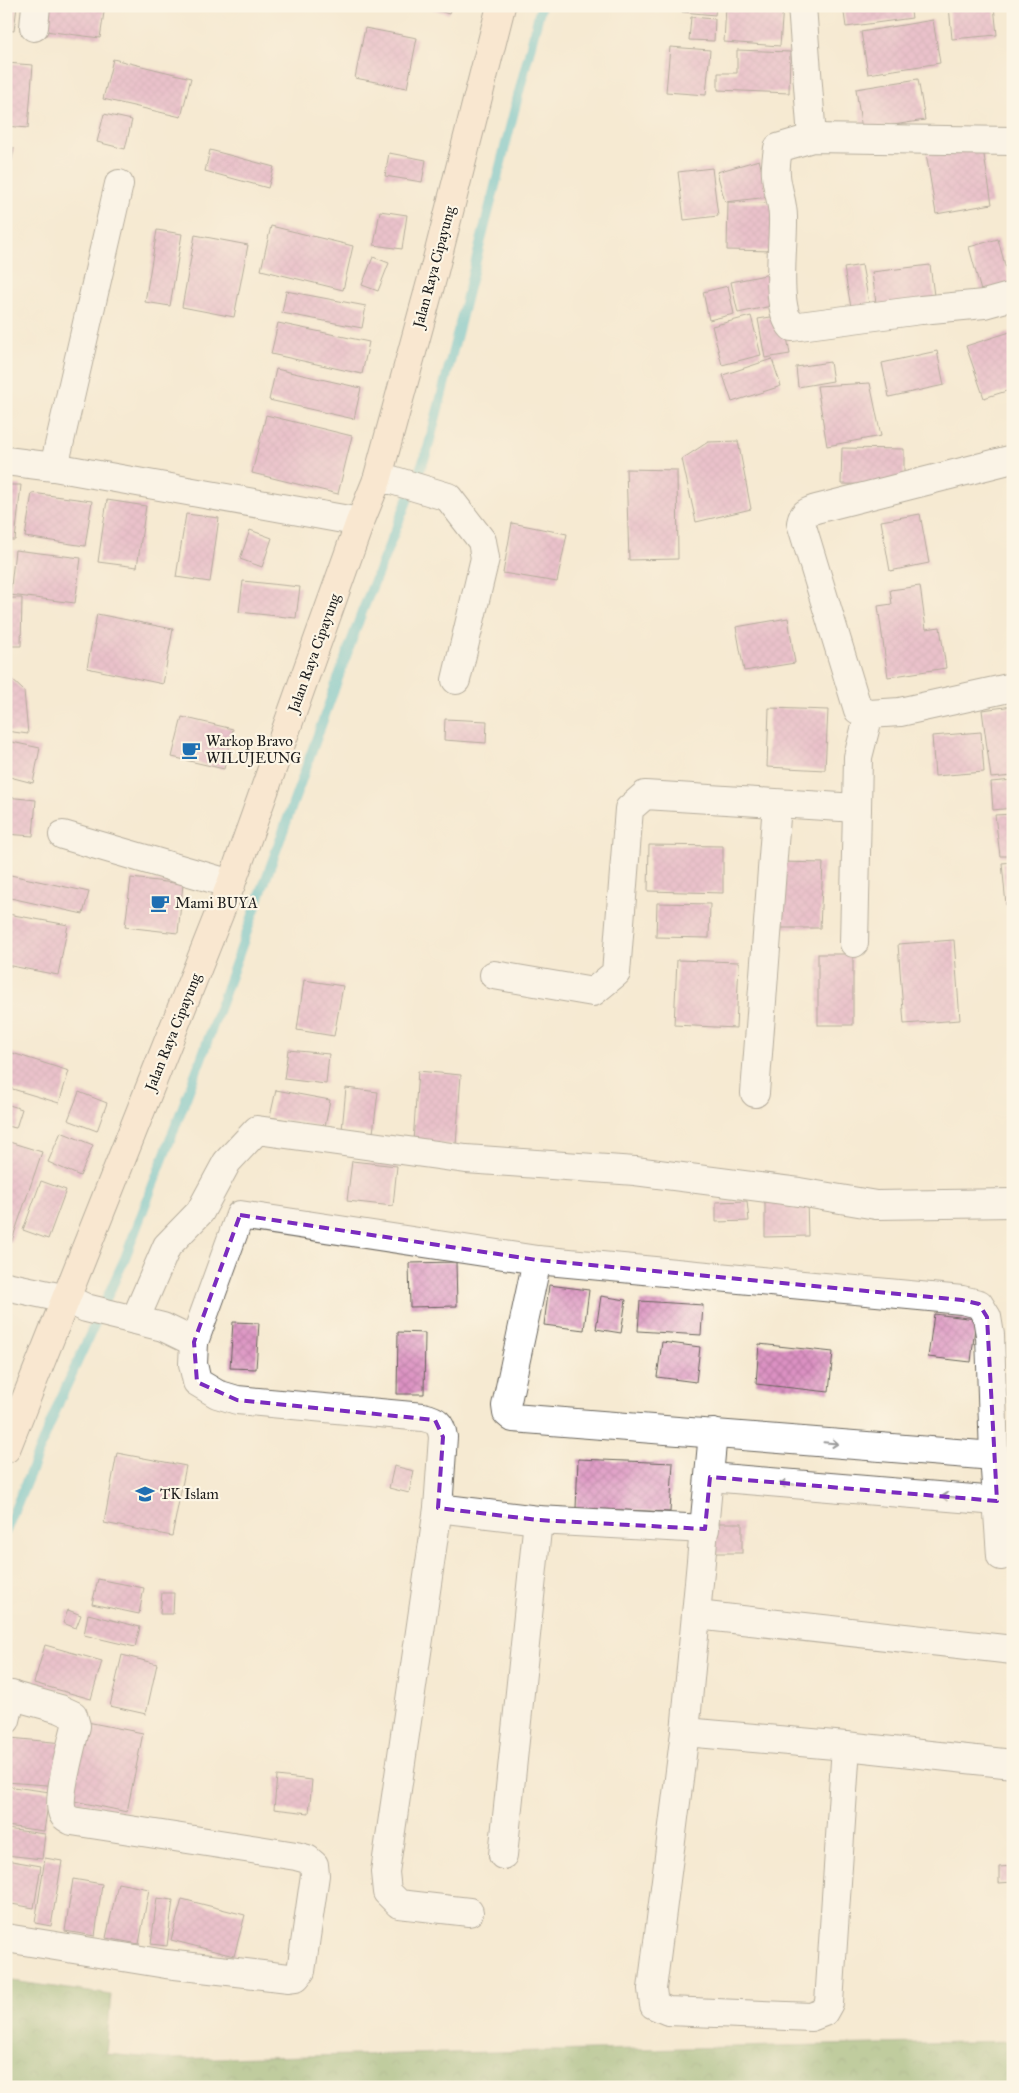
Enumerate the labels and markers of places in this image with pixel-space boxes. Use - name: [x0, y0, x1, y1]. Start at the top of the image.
- place label: Warkop Bravo WILUJEUNG: [206, 732, 301, 768]
- cafe icon: Warkop Bravo WILUJEUNG: [180, 739, 202, 761]
- cafe icon: Mami BUYA: [149, 892, 171, 914]
- place label: Mami BUYA: [175, 894, 258, 912]
- school or university icon: TK Islam: [134, 1483, 156, 1505]
- place label: TK Islam: [160, 1485, 219, 1503]

